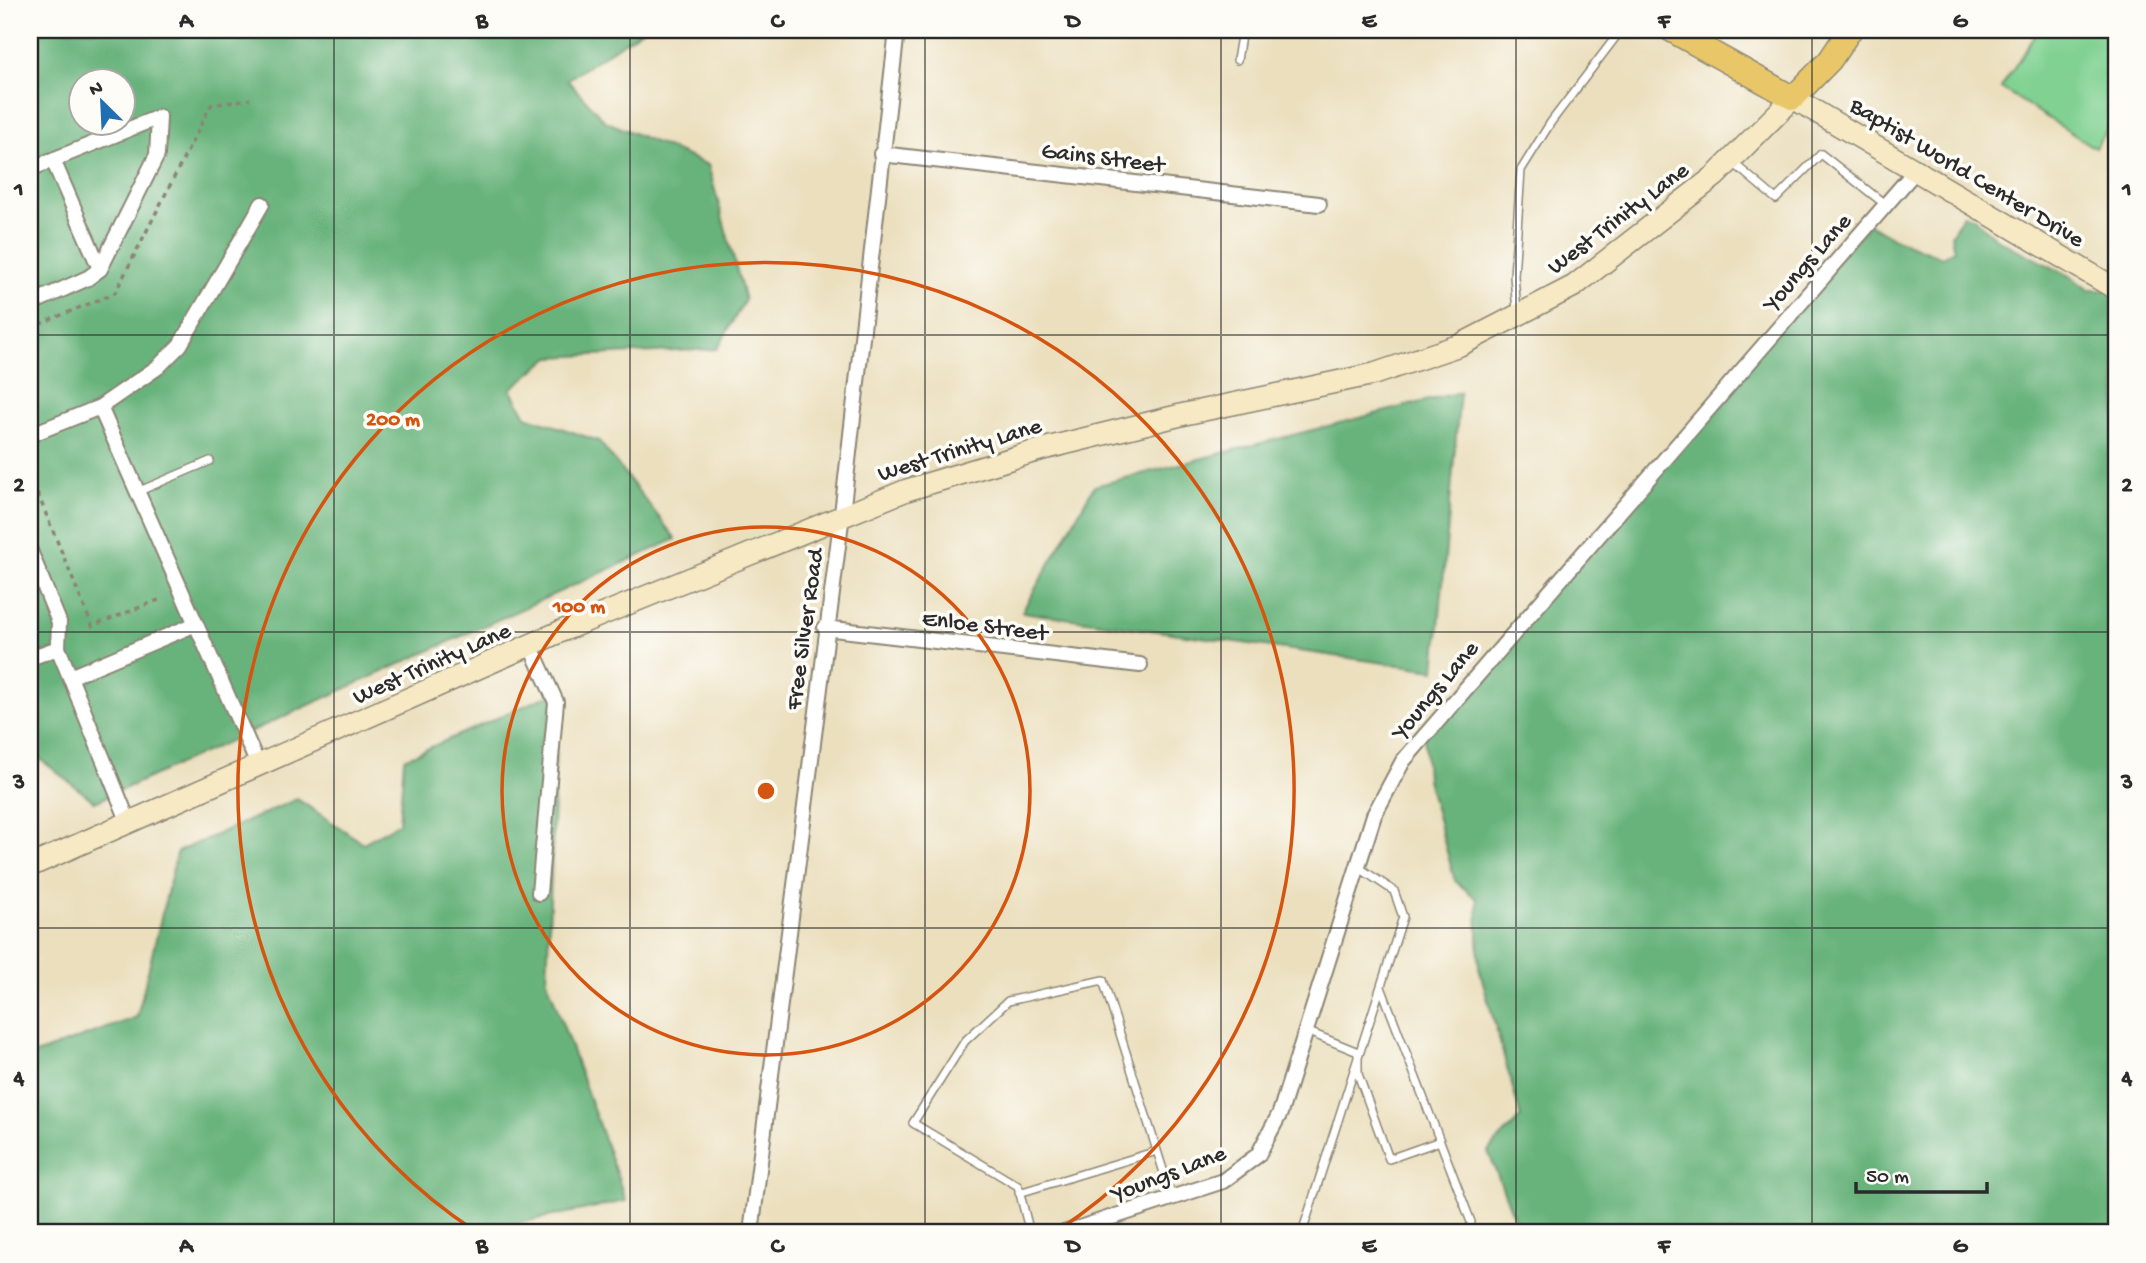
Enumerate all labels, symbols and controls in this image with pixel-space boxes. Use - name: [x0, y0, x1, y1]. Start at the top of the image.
- text: A: [178, 9, 194, 36]
- text: B: [475, 9, 489, 36]
- text: C: [771, 9, 786, 36]
- text: D: [1064, 9, 1082, 36]
- text: E: [1362, 9, 1378, 36]
- text: F: [1657, 9, 1672, 36]
- text: G: [1953, 9, 1969, 36]
- north arrow: [66, 66, 136, 136]
- text: N: [86, 77, 107, 103]
- street label: Baptist World Center Drive: [1843, 92, 2089, 256]
- street label: Gains Street: [1039, 138, 1168, 182]
- street label: West Trinity Lane: [1543, 157, 1696, 282]
- text: 1: [13, 177, 24, 204]
- text: 1: [2121, 177, 2132, 204]
- street label: Youngs Lane: [1757, 208, 1859, 320]
- text: 200 m: [366, 409, 420, 434]
- street label: West Trinity Lane: [875, 412, 1046, 490]
- text: 2: [13, 473, 25, 500]
- text: 2: [2121, 473, 2133, 500]
- street label: Free Silver Road: [781, 545, 832, 713]
- text: 100 m: [552, 596, 605, 621]
- street label: Enloe Street: [920, 605, 1051, 650]
- street label: West Trinity Lane: [349, 617, 516, 713]
- street label: Youngs Lane: [1386, 635, 1487, 748]
- text: 3: [12, 770, 25, 797]
- text: 3: [2120, 770, 2133, 797]
- centre of rings: [754, 779, 778, 803]
- text: 4: [13, 1066, 25, 1093]
- text: 4: [2121, 1066, 2133, 1093]
- street label: Youngs Lane: [1106, 1140, 1231, 1211]
- scale bar: [1856, 1151, 1987, 1195]
- text: 50 m: [1866, 1166, 1909, 1191]
- text: A: [178, 1234, 194, 1261]
- text: B: [475, 1234, 489, 1261]
- text: C: [771, 1234, 786, 1261]
- text: D: [1064, 1234, 1082, 1261]
- text: E: [1362, 1234, 1378, 1261]
- text: F: [1657, 1234, 1672, 1261]
- text: G: [1953, 1234, 1969, 1261]

